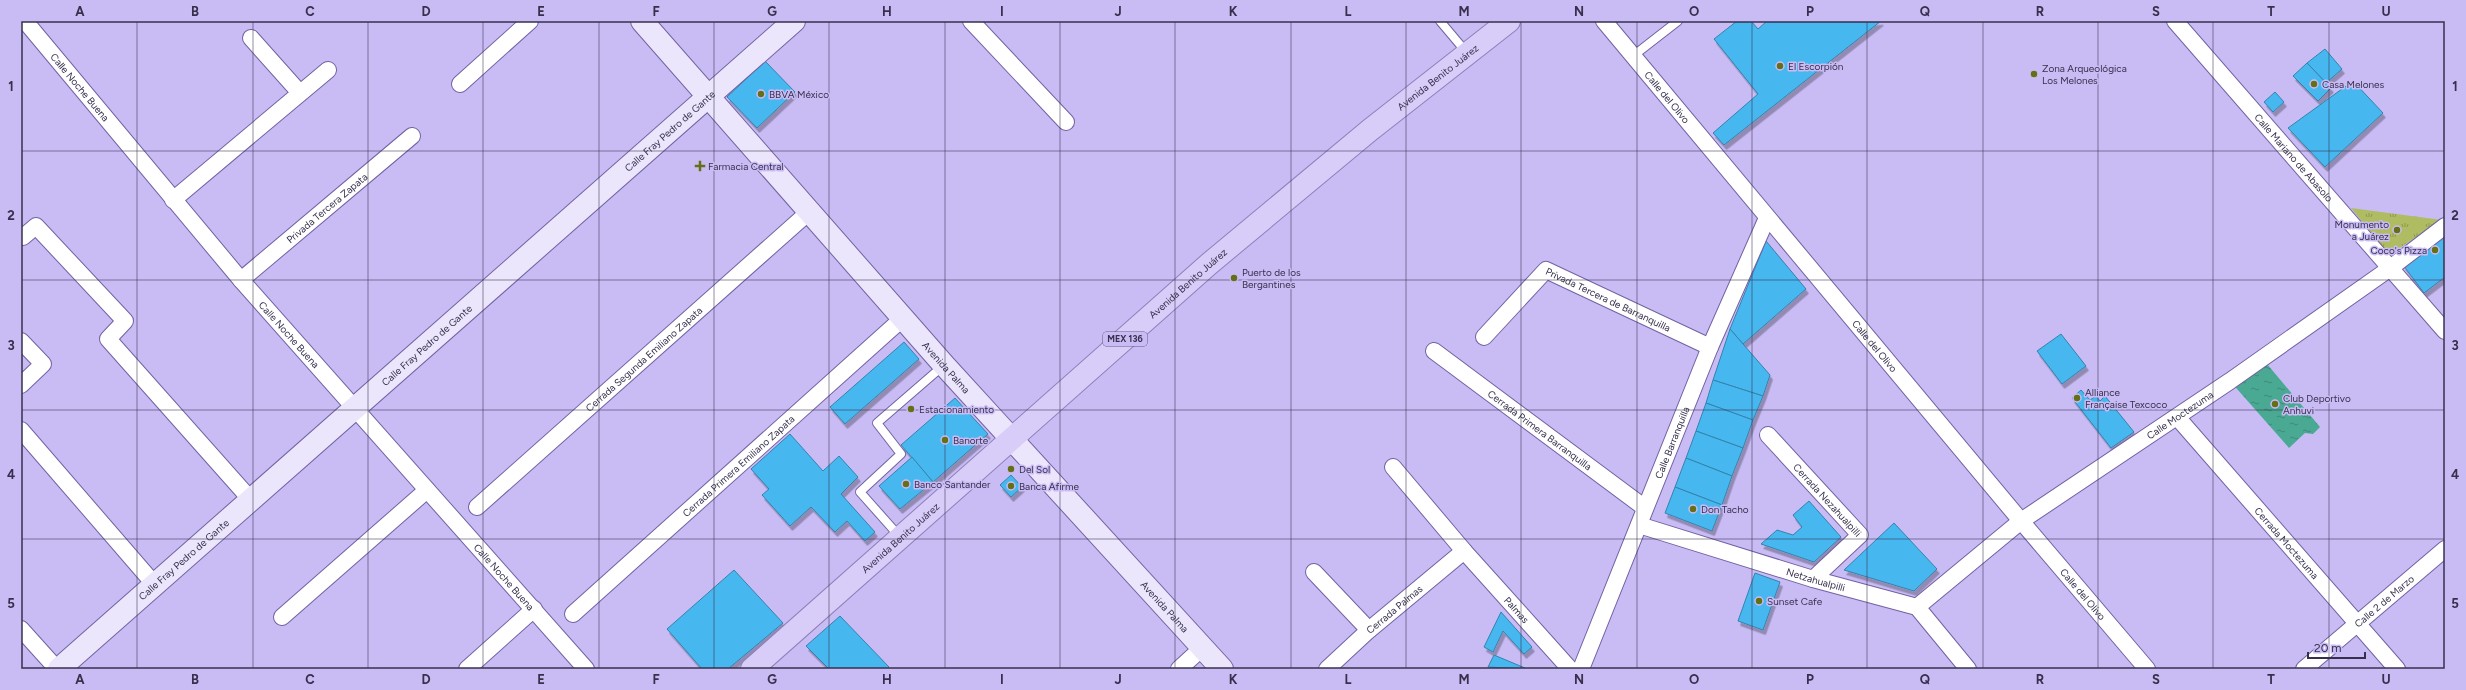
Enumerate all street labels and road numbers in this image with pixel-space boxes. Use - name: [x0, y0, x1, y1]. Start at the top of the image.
- street label: Avenida Benito Juárez: [1395, 41, 1481, 113]
- street label: Calle Noche Buena: [47, 51, 112, 124]
- street label: Calle del Olivo: [1642, 69, 1693, 126]
- street label: Calle Fray Pedro de Gante: [622, 87, 718, 174]
- street label: Calle Mariano de Abasolo: [2251, 111, 2336, 205]
- street label: Privada Tercera Zapata: [284, 170, 370, 246]
- street label: Avenida Benito Juárez: [1146, 246, 1230, 321]
- street label: Privada Tercera de Barranquilla: [1543, 265, 1673, 335]
- street label: Calle Noche Buena: [256, 299, 322, 371]
- street label: Calle Fray Pedro de Gante: [379, 302, 475, 389]
- street label: Cerrada Segunda Emiliano Zapata: [583, 304, 705, 415]
- street label: Calle del Olivo: [1849, 317, 1900, 375]
- road number: MEX 136: [1103, 332, 1147, 346]
- street label: Avenida Palma: [919, 339, 973, 396]
- street label: Cerrada Primera Barranquilla: [1485, 387, 1594, 473]
- street label: Calle Moctezuma: [2144, 388, 2216, 442]
- street label: Calle Barranquilla: [1652, 405, 1692, 481]
- street label: Cerrada Primera Emiliano Zapata: [680, 412, 797, 520]
- street label: Cerrada Nezahualpilli: [1790, 461, 1864, 539]
- street label: Avenida Benito Juárez: [859, 500, 942, 576]
- street label: Cerrada Moctezuma: [2252, 505, 2321, 582]
- street label: Calle Fray Pedro de Gante: [136, 516, 232, 603]
- street label: Calle Noche Buena: [471, 541, 537, 613]
- street label: Netzahualpilli: [1785, 565, 1846, 594]
- street label: Calle del Olivo: [2057, 566, 2109, 623]
- street label: Calle 2 de Marzo: [2352, 572, 2417, 630]
- street label: Avenida Palma: [1138, 578, 1191, 635]
- street label: Cerrada Palmas: [1364, 582, 1426, 637]
- street label: Palmas: [1501, 594, 1532, 626]

